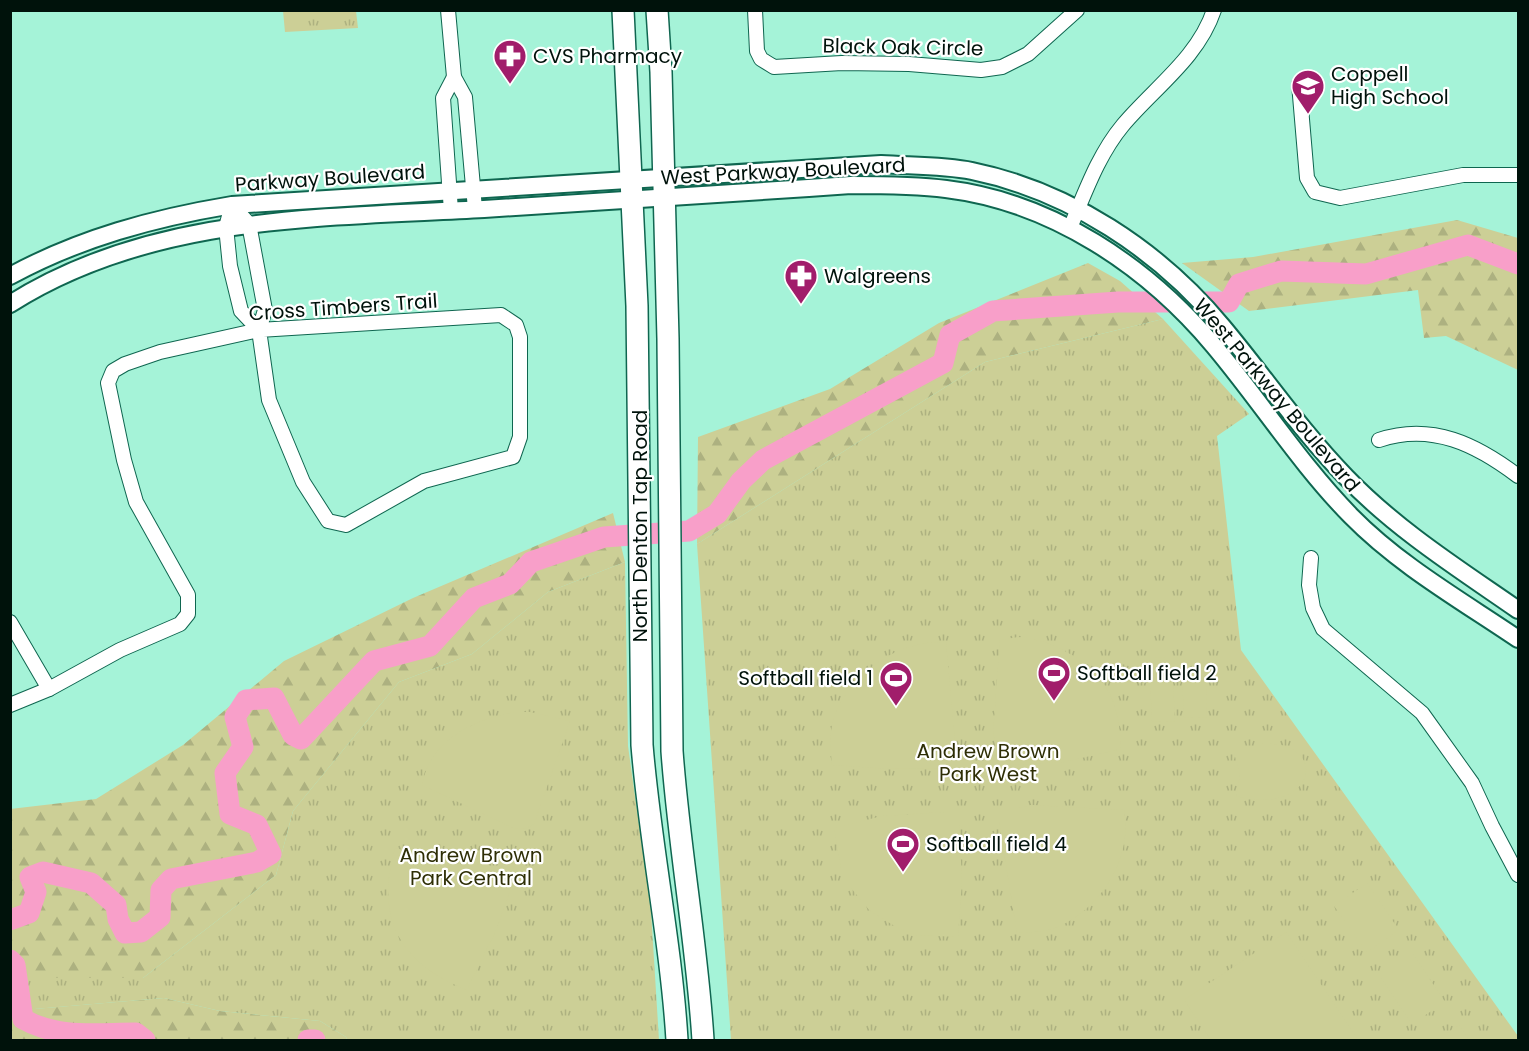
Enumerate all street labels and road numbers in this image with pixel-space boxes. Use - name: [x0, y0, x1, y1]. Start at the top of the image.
- street label: Black Oak Circle: [822, 32, 984, 62]
- street label: West Parkway Boulevard: [660, 151, 906, 191]
- street label: Parkway Boulevard: [234, 157, 426, 199]
- street label: Cross Timbers Trail: [248, 286, 438, 328]
- street label: West Parkway Boulevard: [1187, 292, 1367, 498]
- street label: North Denton Tap Road: [626, 410, 654, 642]

